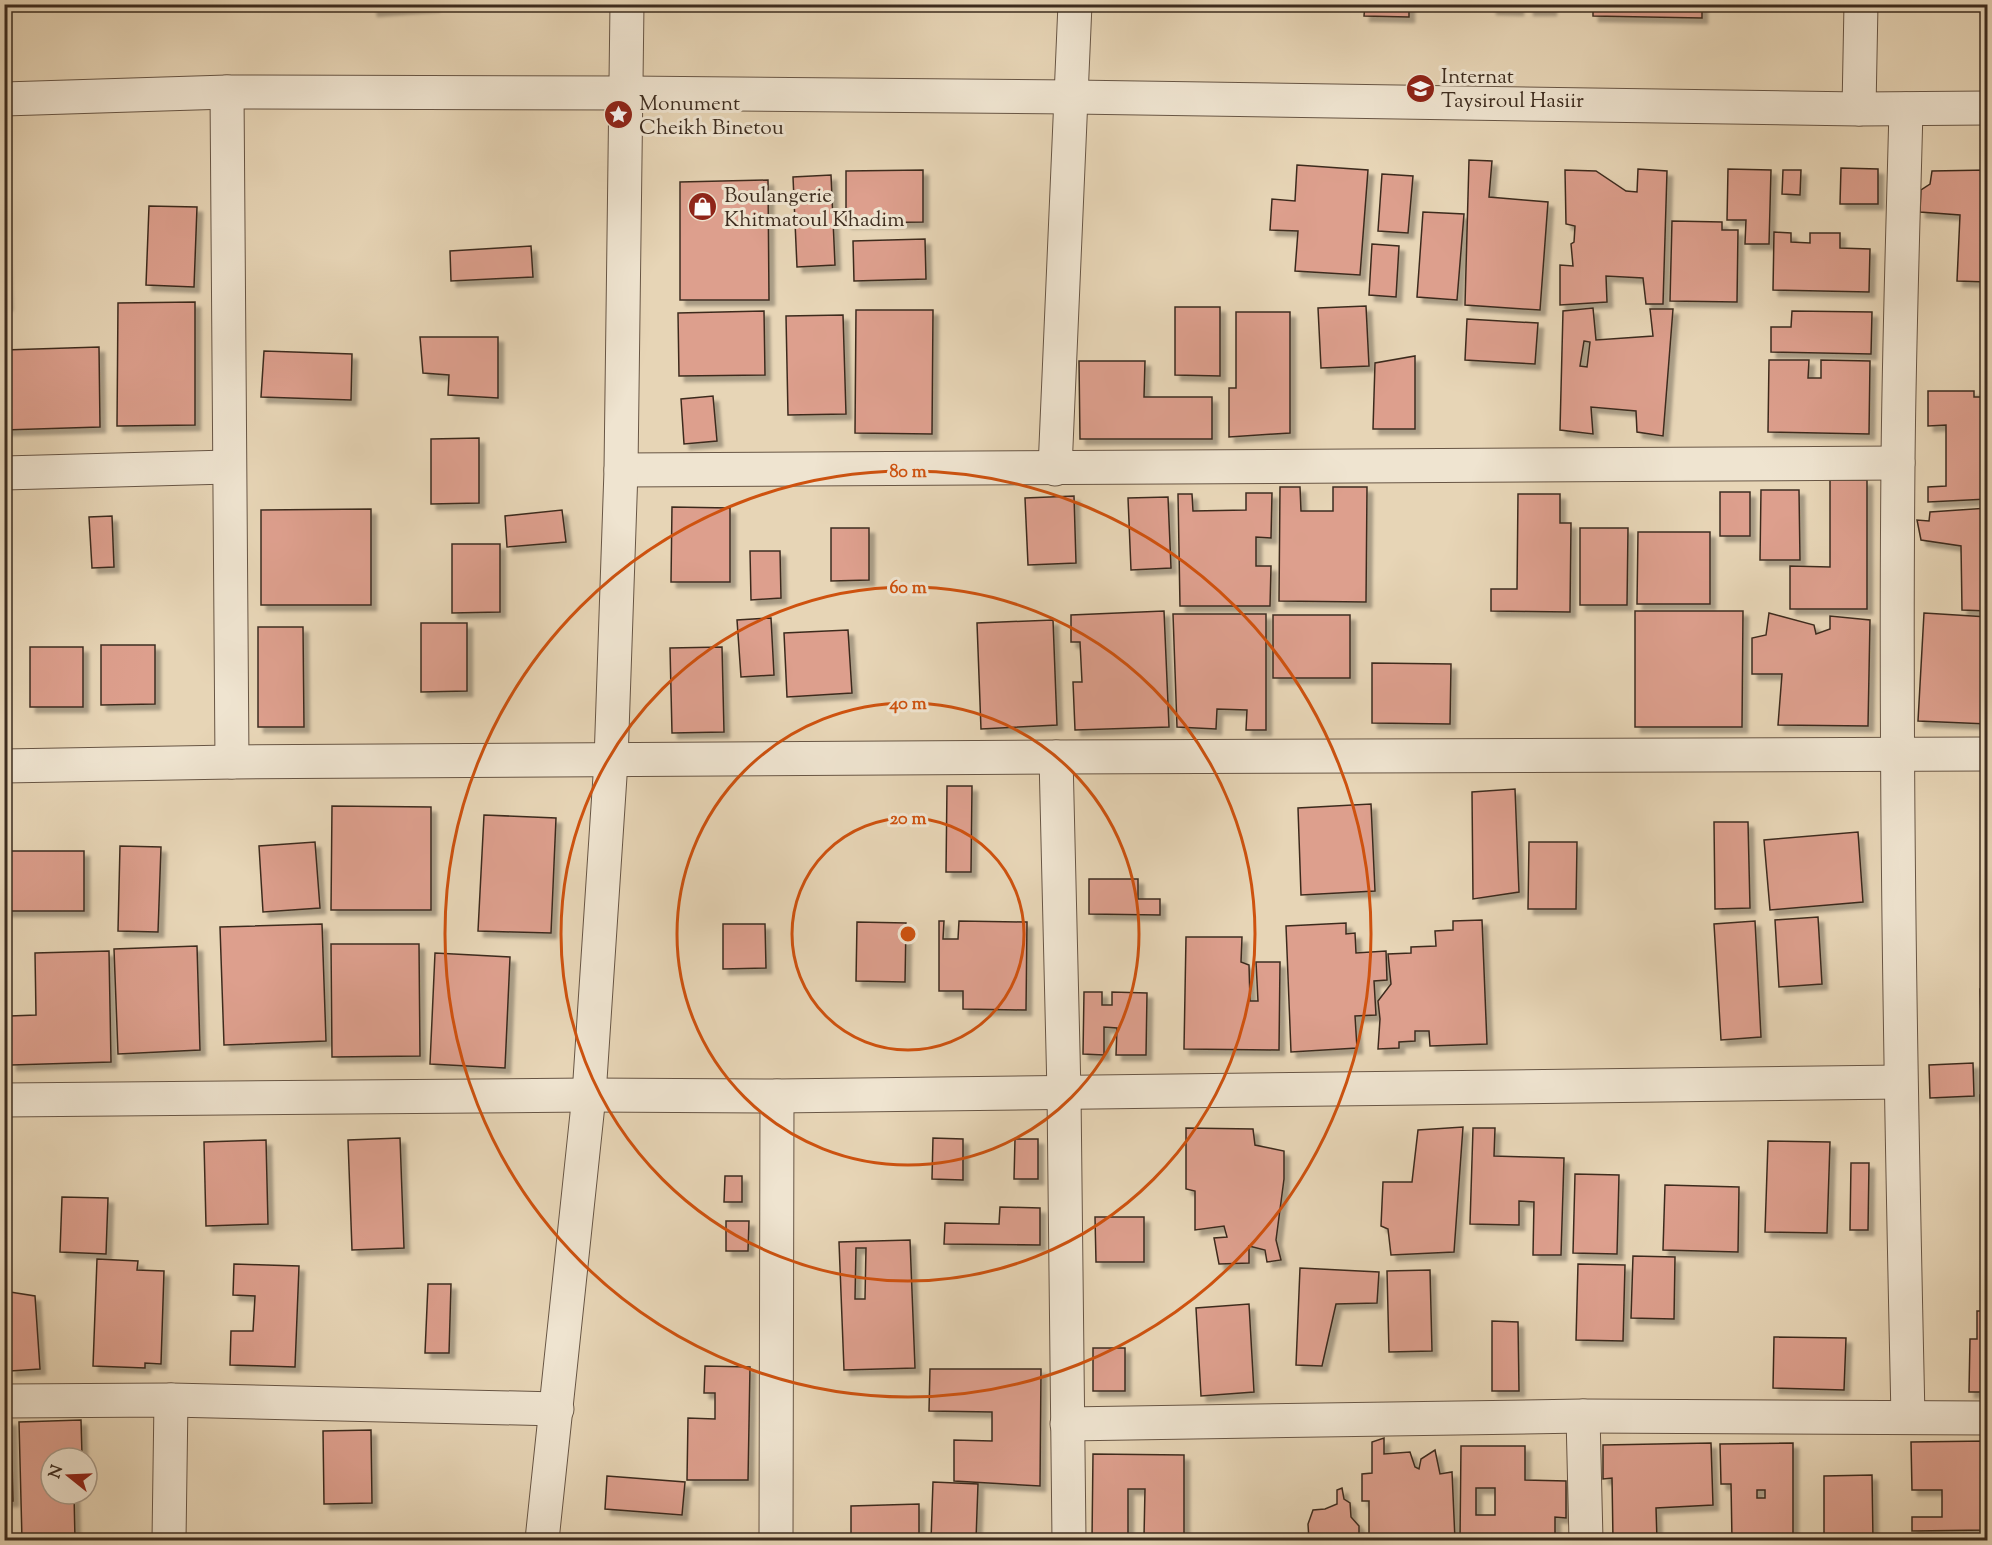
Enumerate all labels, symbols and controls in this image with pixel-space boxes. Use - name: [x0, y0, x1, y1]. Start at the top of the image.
- place label: Internat Taysiroul Hasiir: [1441, 63, 1584, 117]
- school or university icon: Internat Taysiroul Hasiir: [1404, 72, 1436, 104]
- place label: Monument Cheikh Binetou: [639, 90, 784, 144]
- place icon: Monument Cheikh Binetou: [602, 99, 634, 131]
- place label: Boulangerie Khitmatoul Khadim: [724, 182, 905, 236]
- shop icon: Boulangerie Khitmatoul Khadim: [687, 191, 719, 223]
- text: 80 m: [889, 460, 927, 486]
- text: 60 m: [889, 576, 927, 602]
- text: 40 m: [888, 692, 927, 718]
- text: 20 m: [890, 807, 926, 833]
- centre of rings: [898, 924, 918, 944]
- north arrow: [39, 1446, 99, 1506]
- text: N: [44, 1462, 70, 1482]

